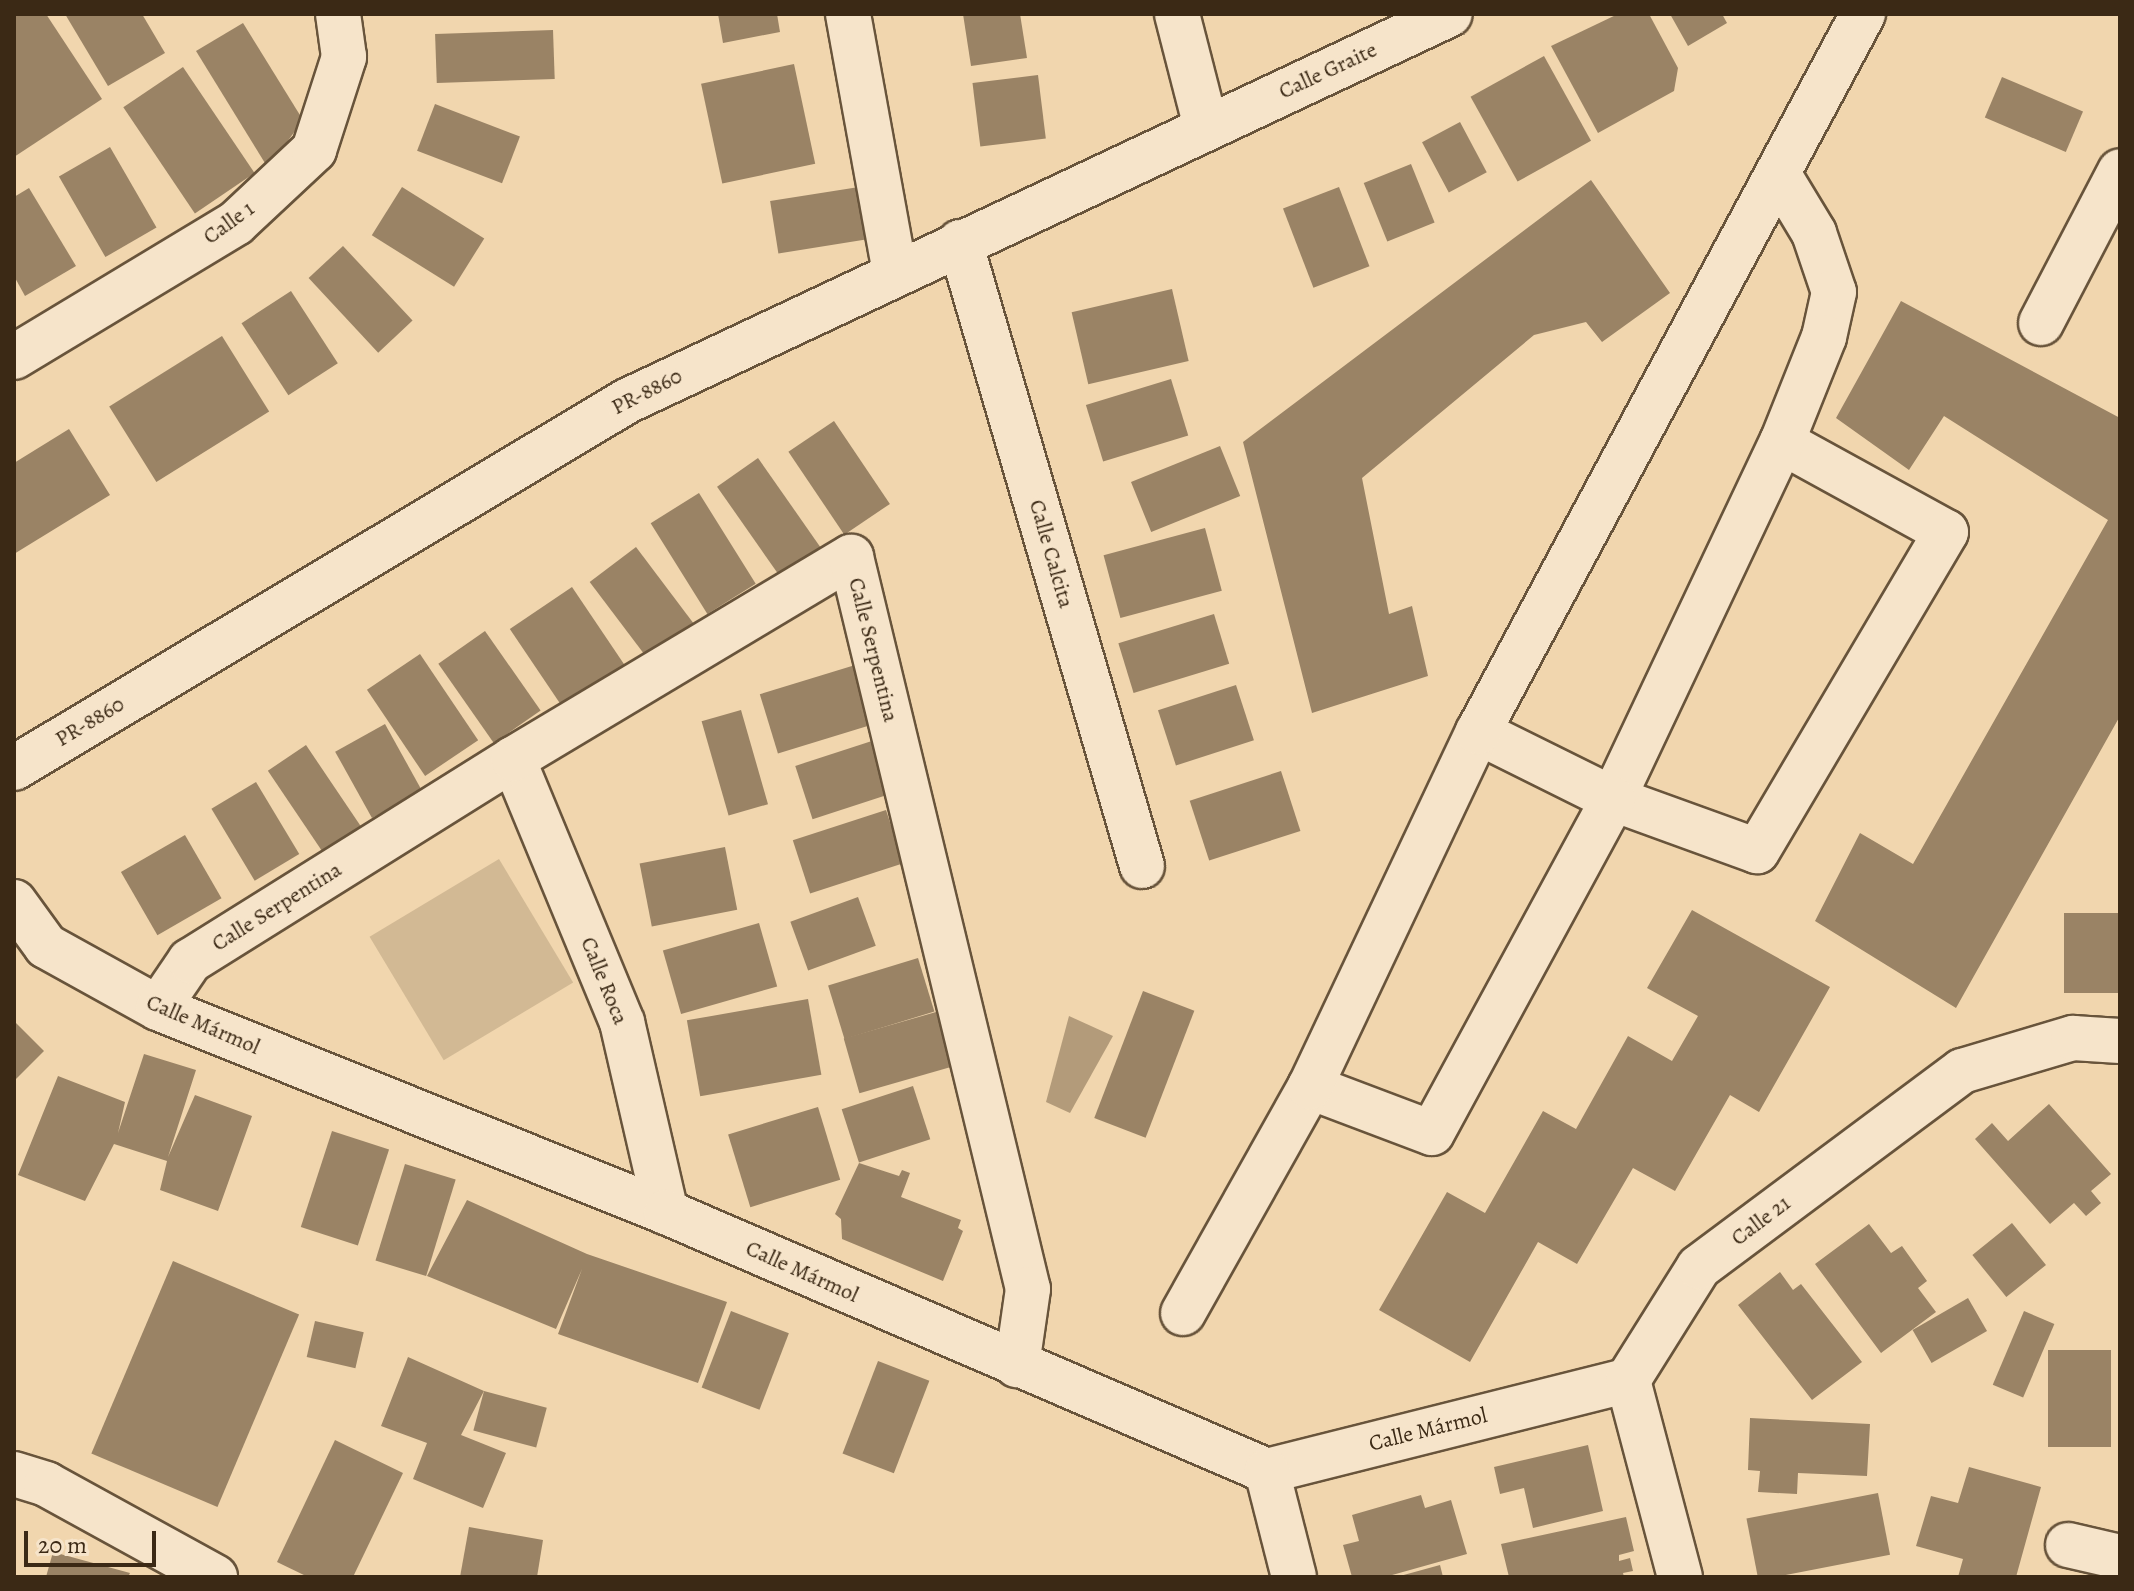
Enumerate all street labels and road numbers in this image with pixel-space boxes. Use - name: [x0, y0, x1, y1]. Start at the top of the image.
- street label: Calle Graite: [1275, 37, 1381, 105]
- street label: Calle 1: [198, 196, 260, 250]
- street label: PR-8860: [607, 363, 687, 421]
- street label: Calle Calcita: [1023, 497, 1079, 611]
- street label: Calle Serpentina: [842, 575, 904, 725]
- street label: PR-8860: [51, 691, 129, 753]
- street label: Calle Serpentina: [207, 857, 347, 957]
- street label: Calle Roca: [575, 933, 633, 1029]
- street label: Calle Mármol: [142, 989, 264, 1061]
- street label: Calle 21: [1726, 1190, 1796, 1252]
- street label: Calle Mármol: [742, 1235, 862, 1309]
- street label: Calle Mármol: [1366, 1403, 1490, 1457]

